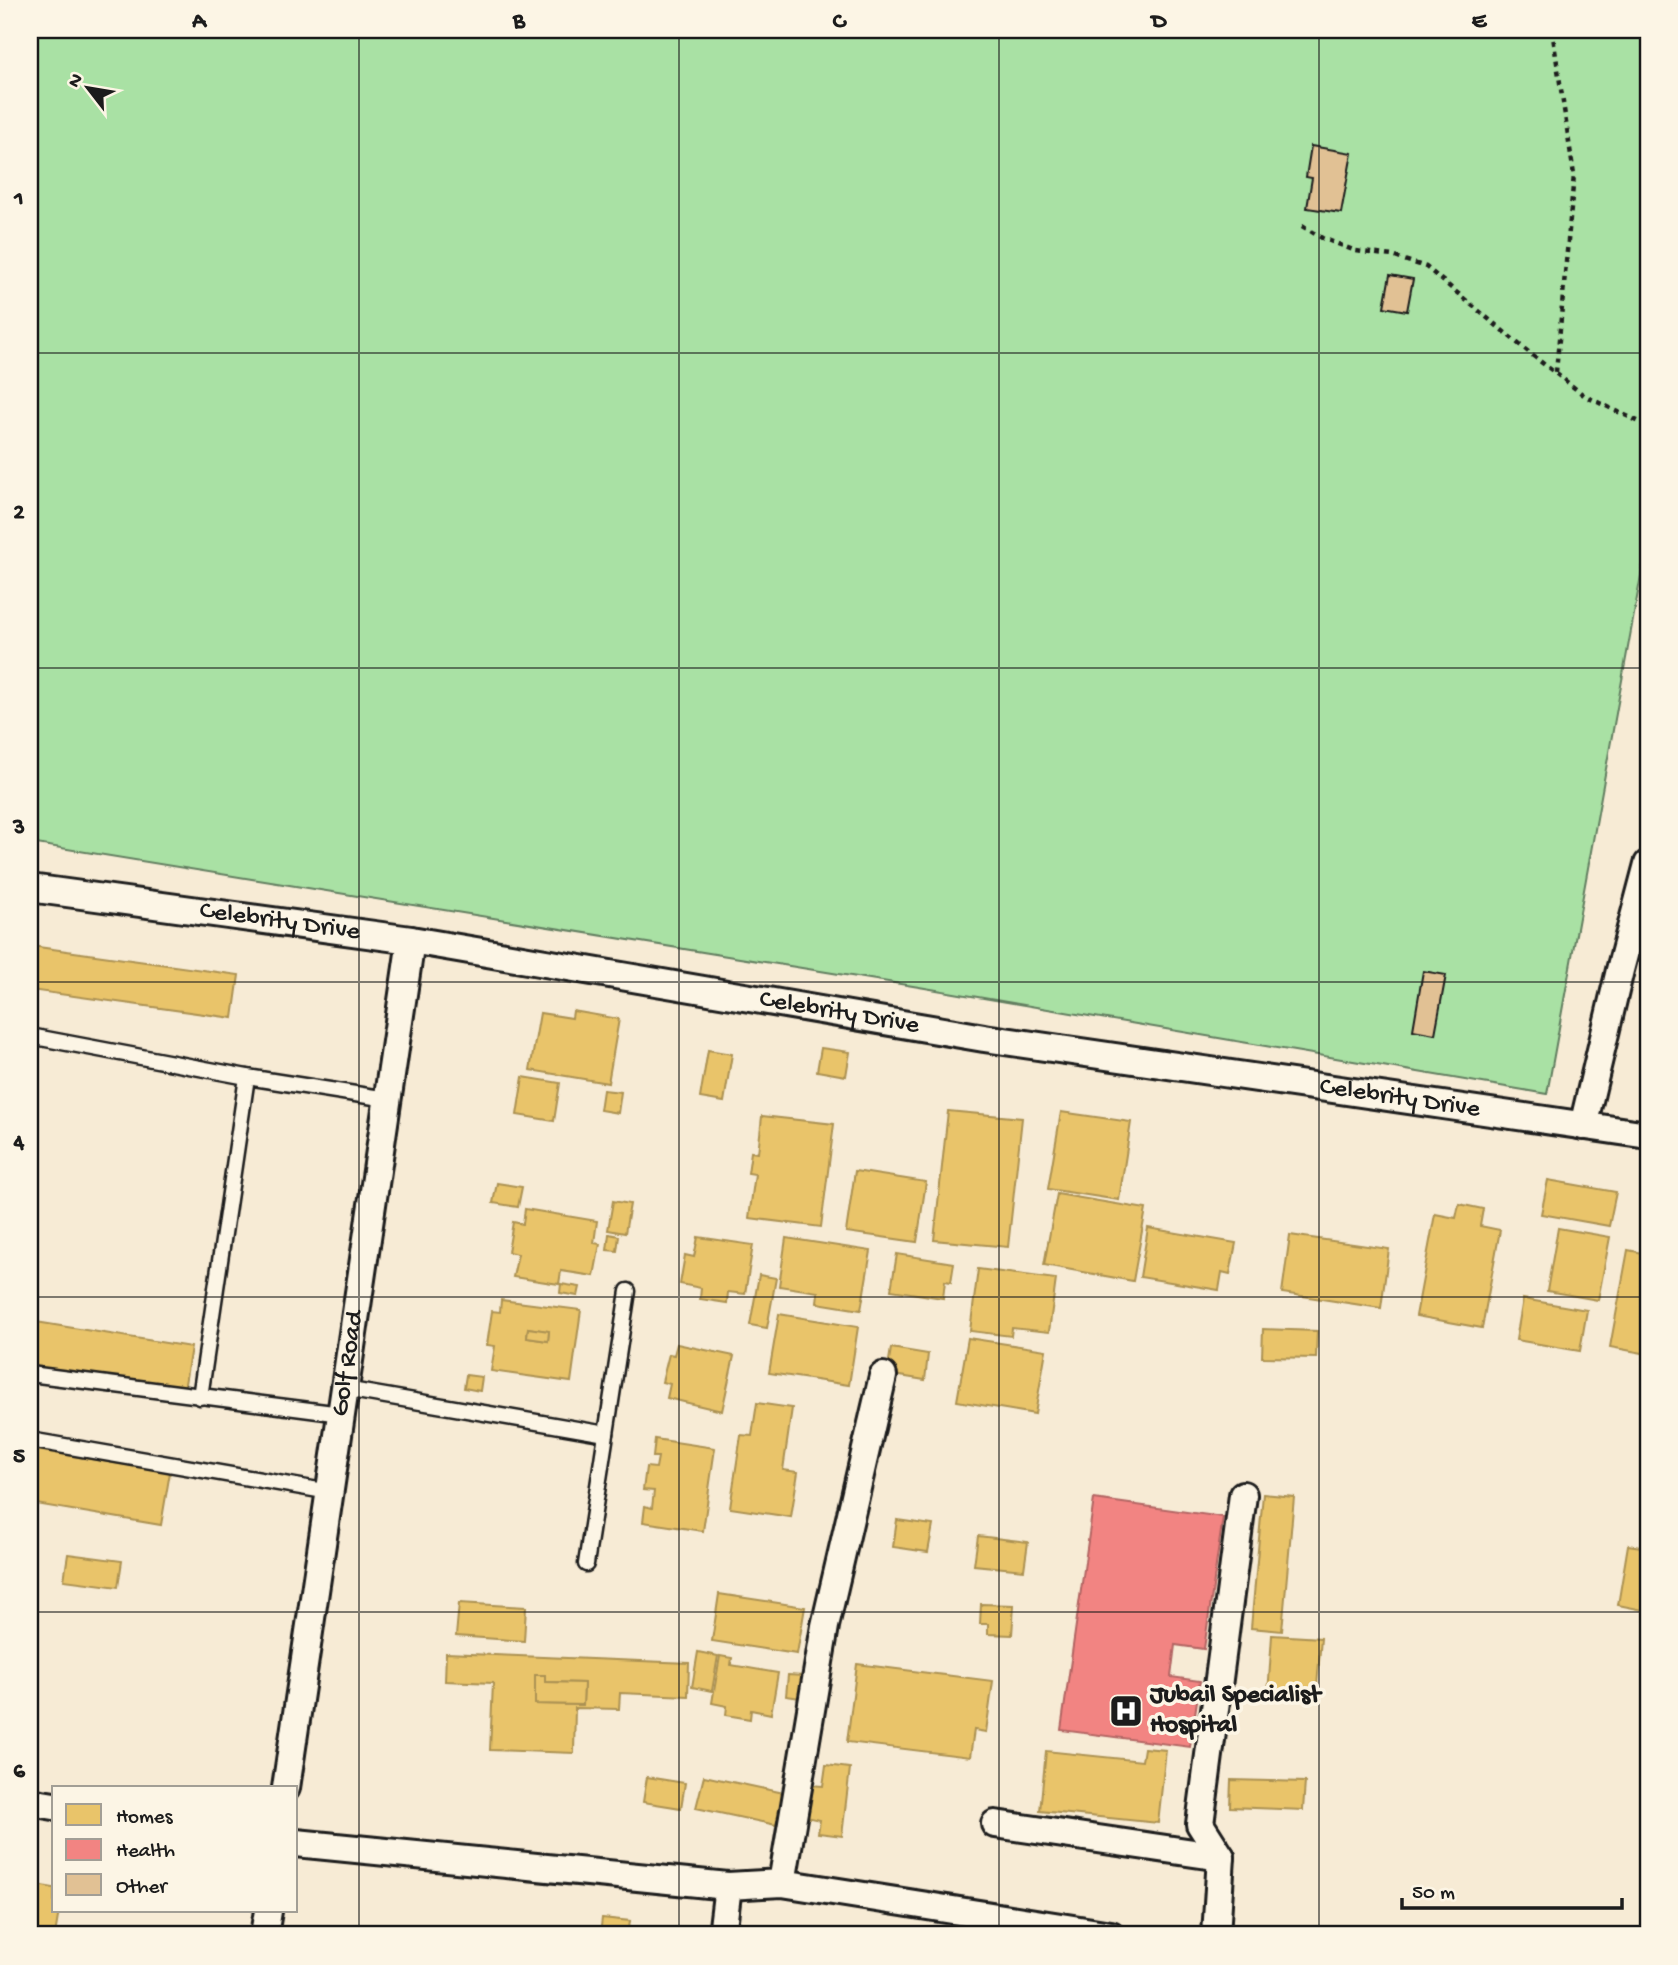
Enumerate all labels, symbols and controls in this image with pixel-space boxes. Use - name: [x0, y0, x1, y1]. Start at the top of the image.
- text: A: [191, 9, 207, 36]
- text: B: [512, 9, 526, 36]
- text: C: [833, 9, 848, 36]
- text: D: [1150, 9, 1168, 36]
- text: E: [1472, 9, 1488, 36]
- north arrow: [52, 52, 122, 122]
- text: N: [63, 70, 89, 92]
- text: 1: [13, 186, 24, 213]
- text: 2: [13, 500, 25, 527]
- text: 3: [12, 815, 25, 842]
- street label: Celebrity Drive: [198, 896, 362, 948]
- street label: Celebrity Drive: [757, 984, 922, 1042]
- street label: Celebrity Drive: [1318, 1072, 1482, 1126]
- text: 4: [13, 1130, 25, 1157]
- street label: Golf Road: [325, 1307, 372, 1419]
- text: 5: [13, 1444, 25, 1471]
- place label: Jubail Specialist Hospital: [1149, 1681, 1323, 1742]
- hospital icon: Jubail Specialist Hospital: [1107, 1692, 1145, 1730]
- text: 6: [13, 1759, 26, 1786]
- legend: [52, 1786, 298, 1912]
- text: Homes: [116, 1806, 174, 1831]
- text: Health: [116, 1840, 175, 1865]
- scale bar: [1402, 1867, 1622, 1911]
- text: Other: [116, 1876, 168, 1901]
- text: 50 m: [1412, 1882, 1455, 1907]

